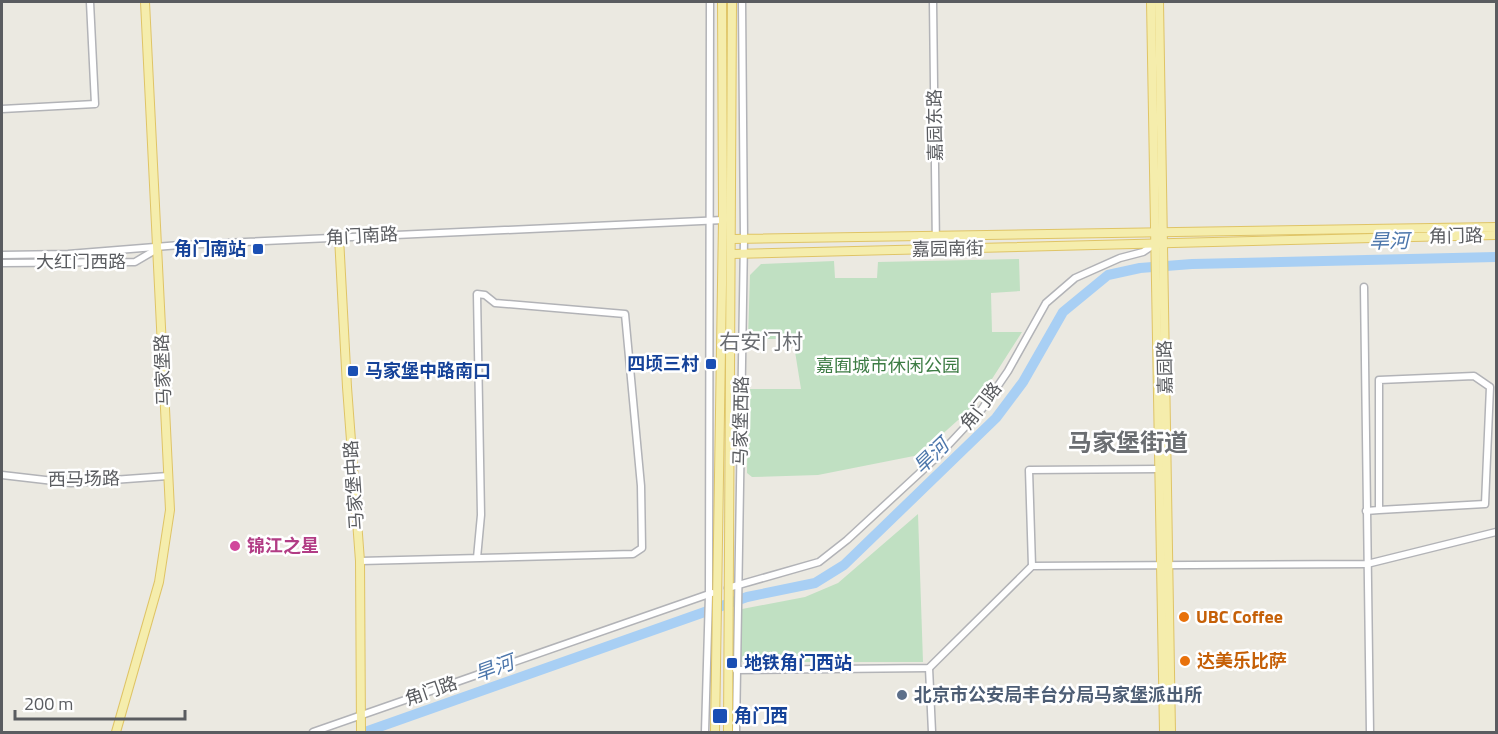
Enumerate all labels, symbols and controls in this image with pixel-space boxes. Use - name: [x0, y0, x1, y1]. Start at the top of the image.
- street label: 嘉园东路: [920, 89, 949, 161]
- street label: 角门南路: [325, 220, 399, 251]
- street label: 角门路: [1429, 222, 1483, 249]
- water label: 旱河: [1369, 225, 1413, 256]
- street label: 嘉园南街: [912, 234, 984, 263]
- place label: 角门南站: [174, 235, 246, 262]
- marker: 角门南站: [251, 242, 265, 256]
- street label: 大红门西路: [36, 248, 126, 275]
- district label: 右安门村: [719, 325, 803, 357]
- street label: 马家堡路: [148, 334, 177, 406]
- street label: 嘉园路: [1151, 340, 1178, 394]
- place label: 四顷三村: [627, 350, 699, 377]
- park label: 嘉囿城市休闲公园: [816, 352, 960, 379]
- place label: 马家堡中路南口: [365, 357, 491, 384]
- marker: 四顷三村: [704, 357, 718, 371]
- marker: 马家堡中路南口: [346, 364, 360, 378]
- street label: 马家堡西路: [726, 376, 755, 466]
- street label: 角门路: [953, 376, 1008, 435]
- district label: 马家堡街道: [1068, 424, 1188, 460]
- water label: 旱河: [905, 428, 959, 481]
- street label: 马家堡中路: [337, 439, 370, 531]
- street label: 西马场路: [48, 464, 120, 493]
- place label: 锦江之星: [247, 532, 319, 559]
- marker: 锦江之星: [228, 539, 242, 553]
- place label: UBC Coffee: [1196, 603, 1283, 630]
- marker: UBC Coffee: [1177, 610, 1191, 624]
- water label: 旱河: [470, 645, 522, 689]
- place label: 达美乐比萨: [1197, 647, 1287, 674]
- place label: 地铁角门西站: [744, 649, 852, 676]
- marker: 达美乐比萨: [1178, 654, 1192, 668]
- marker: 地铁角门西站: [725, 656, 739, 670]
- street label: 角门路: [401, 669, 461, 712]
- place label: 北京市公安局丰台分局马家堡派出所: [914, 681, 1202, 708]
- scale bar: [15, 683, 184, 721]
- marker: 北京市公安局丰台分局马家堡派出所: [895, 688, 909, 702]
- text: 200 m: [24, 690, 73, 717]
- place label: 角门西: [734, 702, 788, 729]
- marker: 角门西: [711, 707, 729, 725]

